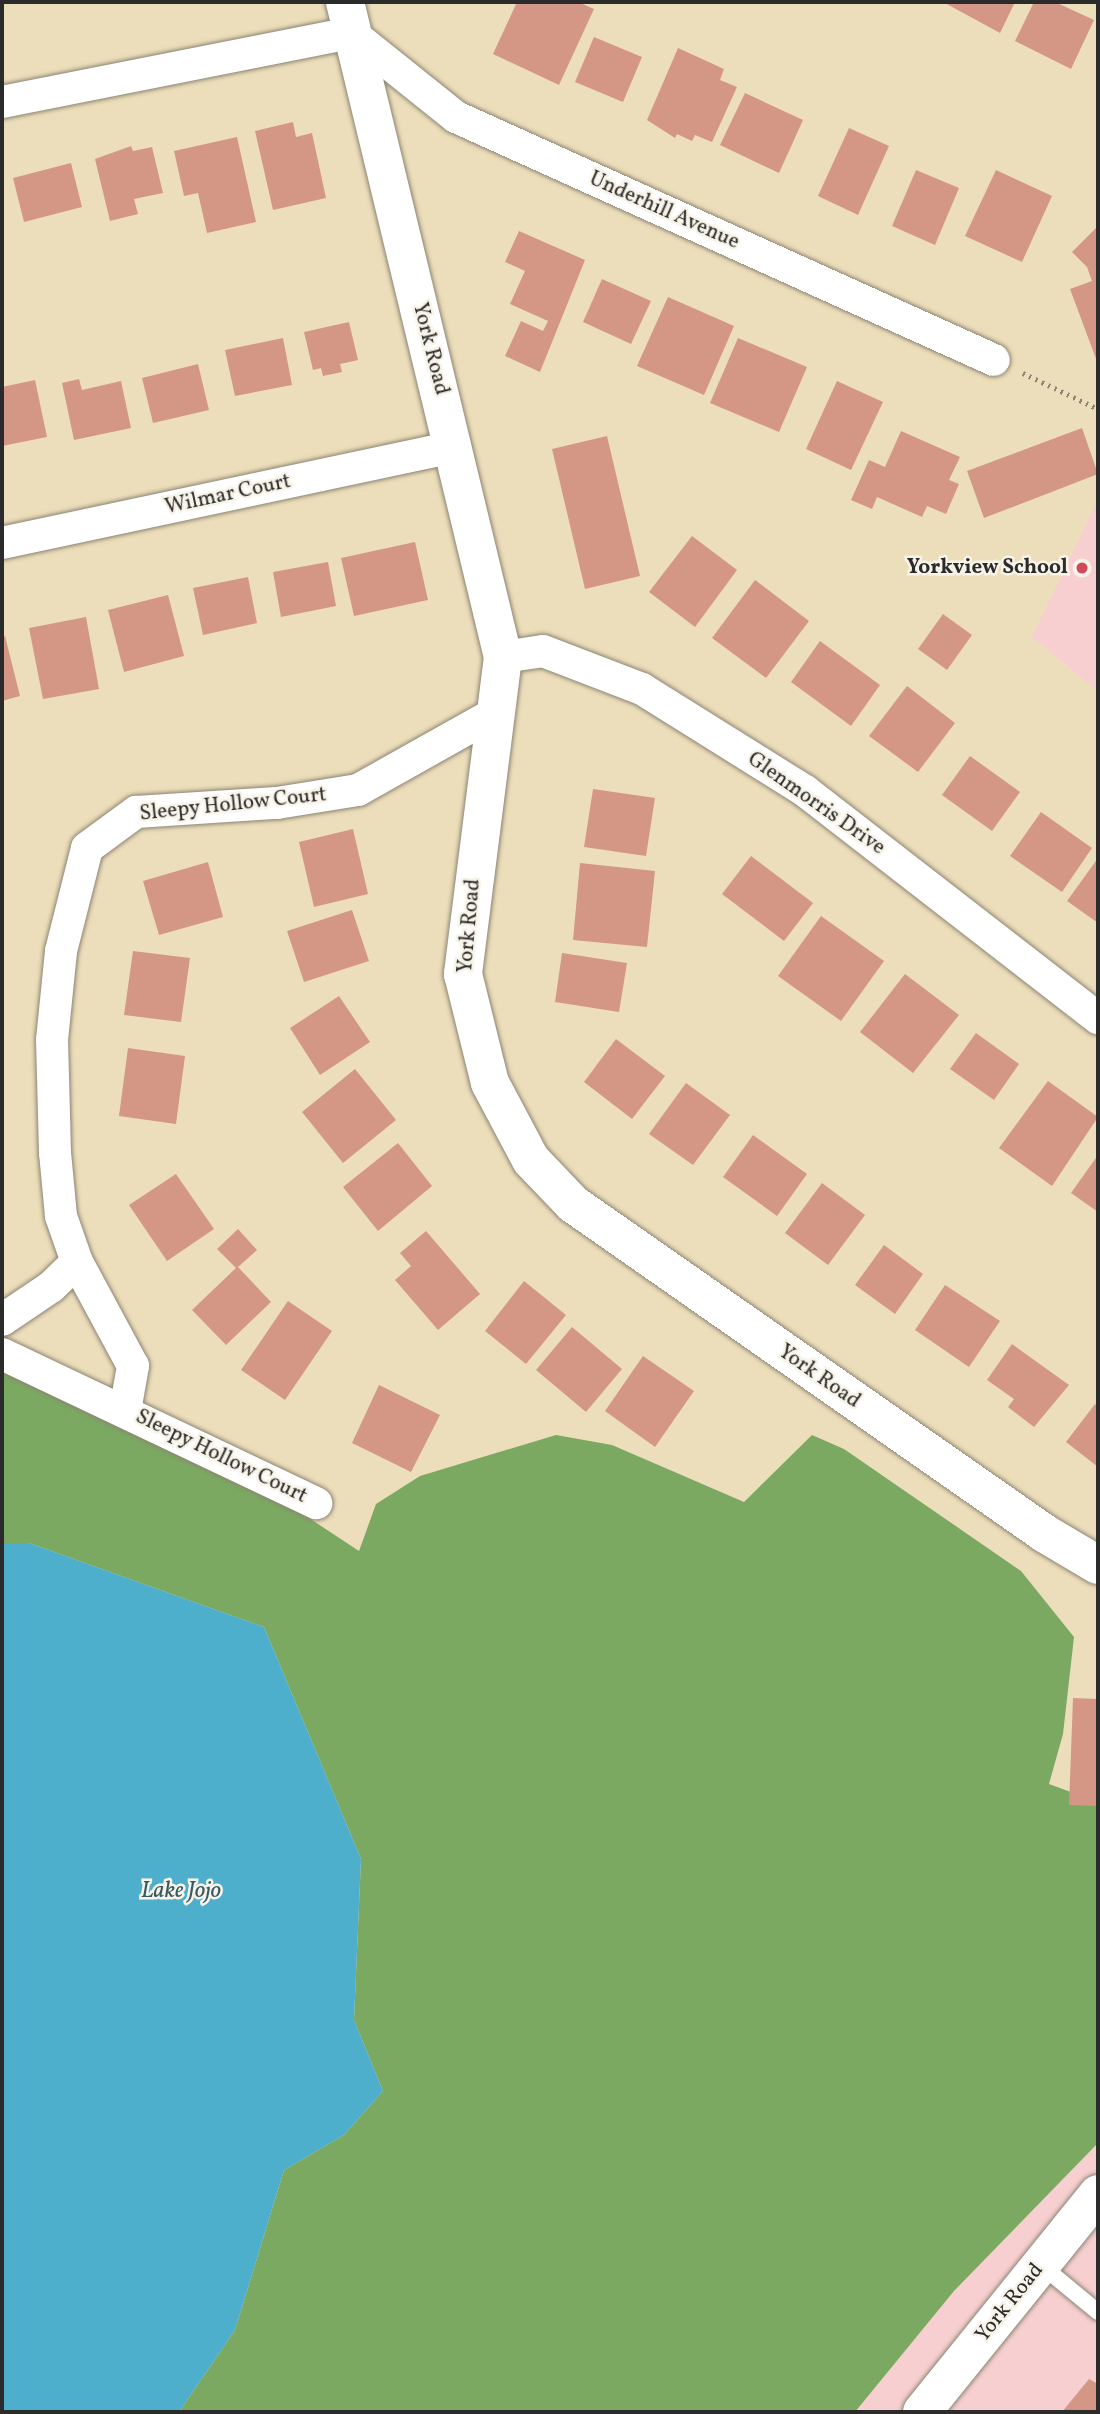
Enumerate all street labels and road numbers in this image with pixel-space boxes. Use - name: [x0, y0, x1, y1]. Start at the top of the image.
- street label: Underhill Avenue: [585, 167, 743, 255]
- street label: York Road: [406, 300, 454, 398]
- street label: Wilmar Court: [163, 469, 293, 521]
- street label: Glenmorris Drive: [742, 747, 890, 861]
- street label: Sleepy Hollow Court: [138, 783, 328, 827]
- street label: York Road: [453, 878, 487, 974]
- street label: York Road: [773, 1340, 865, 1414]
- street label: Sleepy Hollow Court: [131, 1404, 311, 1510]
- street label: York Road: [971, 2258, 1049, 2348]

